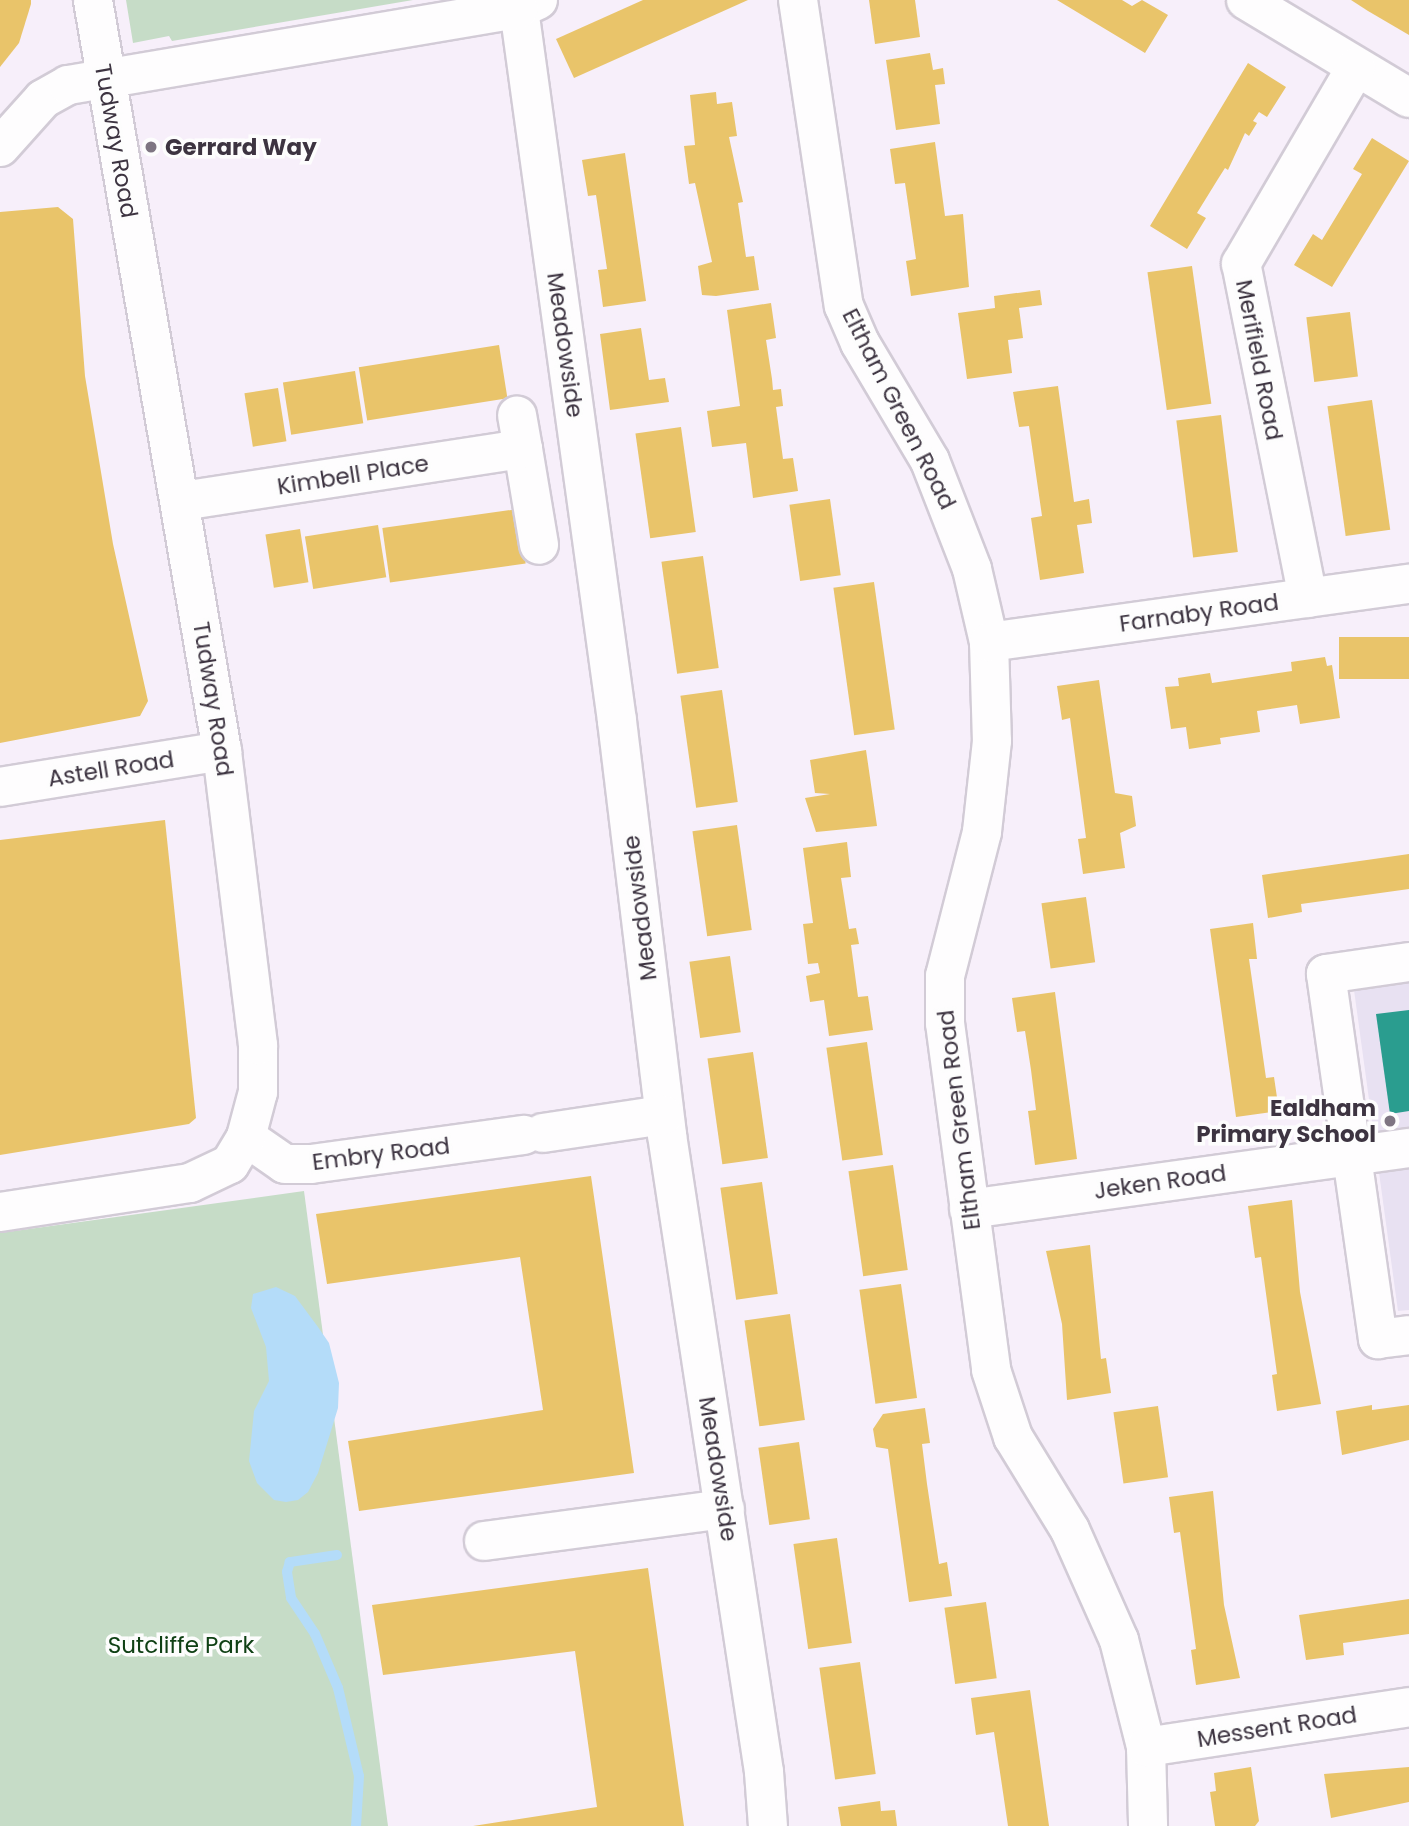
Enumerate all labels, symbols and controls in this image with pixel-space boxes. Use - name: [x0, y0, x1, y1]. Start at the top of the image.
- street label: Tudway Road: [89, 62, 143, 220]
- place label: Gerrard Way: [165, 133, 317, 161]
- marker: Gerrard Way: [143, 139, 159, 155]
- street label: Meadowside: [541, 271, 589, 419]
- street label: Merifield Road: [1230, 277, 1288, 443]
- street label: Eltham Green Road: [836, 304, 962, 514]
- street label: Kimbell Place: [275, 449, 431, 501]
- street label: Farnaby Road: [1118, 588, 1280, 638]
- street label: Tudway Road: [187, 620, 239, 778]
- street label: Astell Road: [46, 745, 176, 793]
- street label: Meadowside: [617, 834, 663, 982]
- street label: Eltham Green Road: [932, 1008, 986, 1232]
- place label: Ealdham Primary School: [1196, 1094, 1376, 1148]
- marker: Ealdham Primary School: [1382, 1113, 1398, 1129]
- street label: Embry Road: [311, 1132, 451, 1176]
- street label: Jeken Road: [1092, 1159, 1228, 1205]
- street label: Meadowside: [693, 1395, 743, 1543]
- park label: Sutcliffe Park: [108, 1631, 254, 1659]
- street label: Messent Road: [1195, 1701, 1359, 1753]

